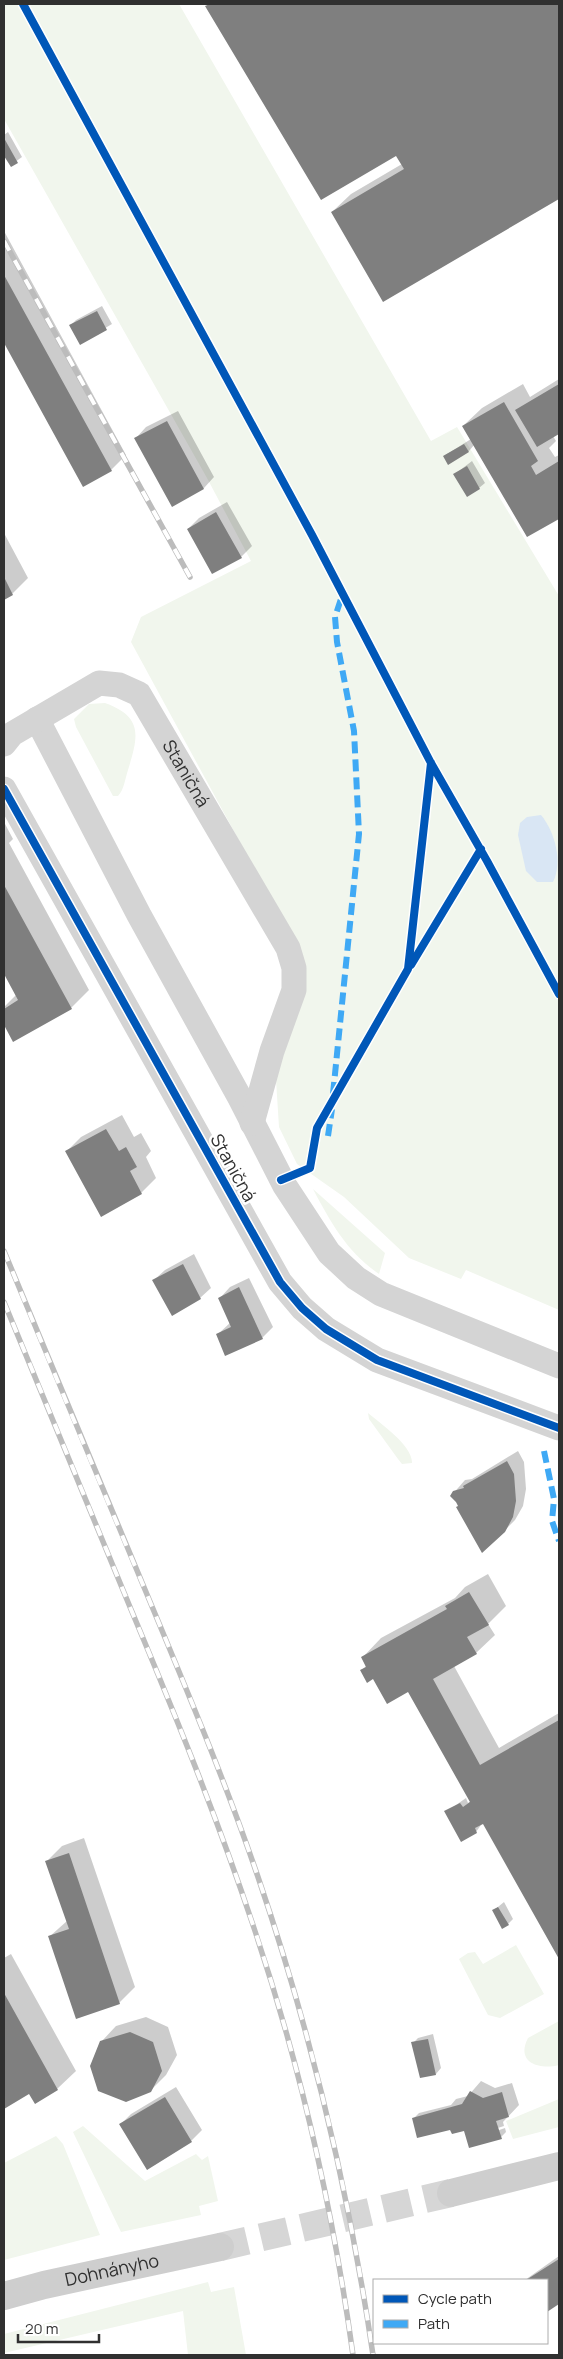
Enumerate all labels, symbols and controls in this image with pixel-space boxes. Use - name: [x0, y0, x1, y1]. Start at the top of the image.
- street label: Staničná: [158, 735, 216, 811]
- street label: Staničná: [205, 1129, 262, 1206]
- street label: Dohnányho: [63, 2248, 161, 2291]
- legend: [373, 2279, 548, 2344]
- text: Cycle path: [418, 2288, 492, 2309]
- scale bar: [18, 2312, 99, 2344]
- text: Path: [418, 2313, 450, 2334]
- text: 20 m: [25, 2318, 58, 2339]

